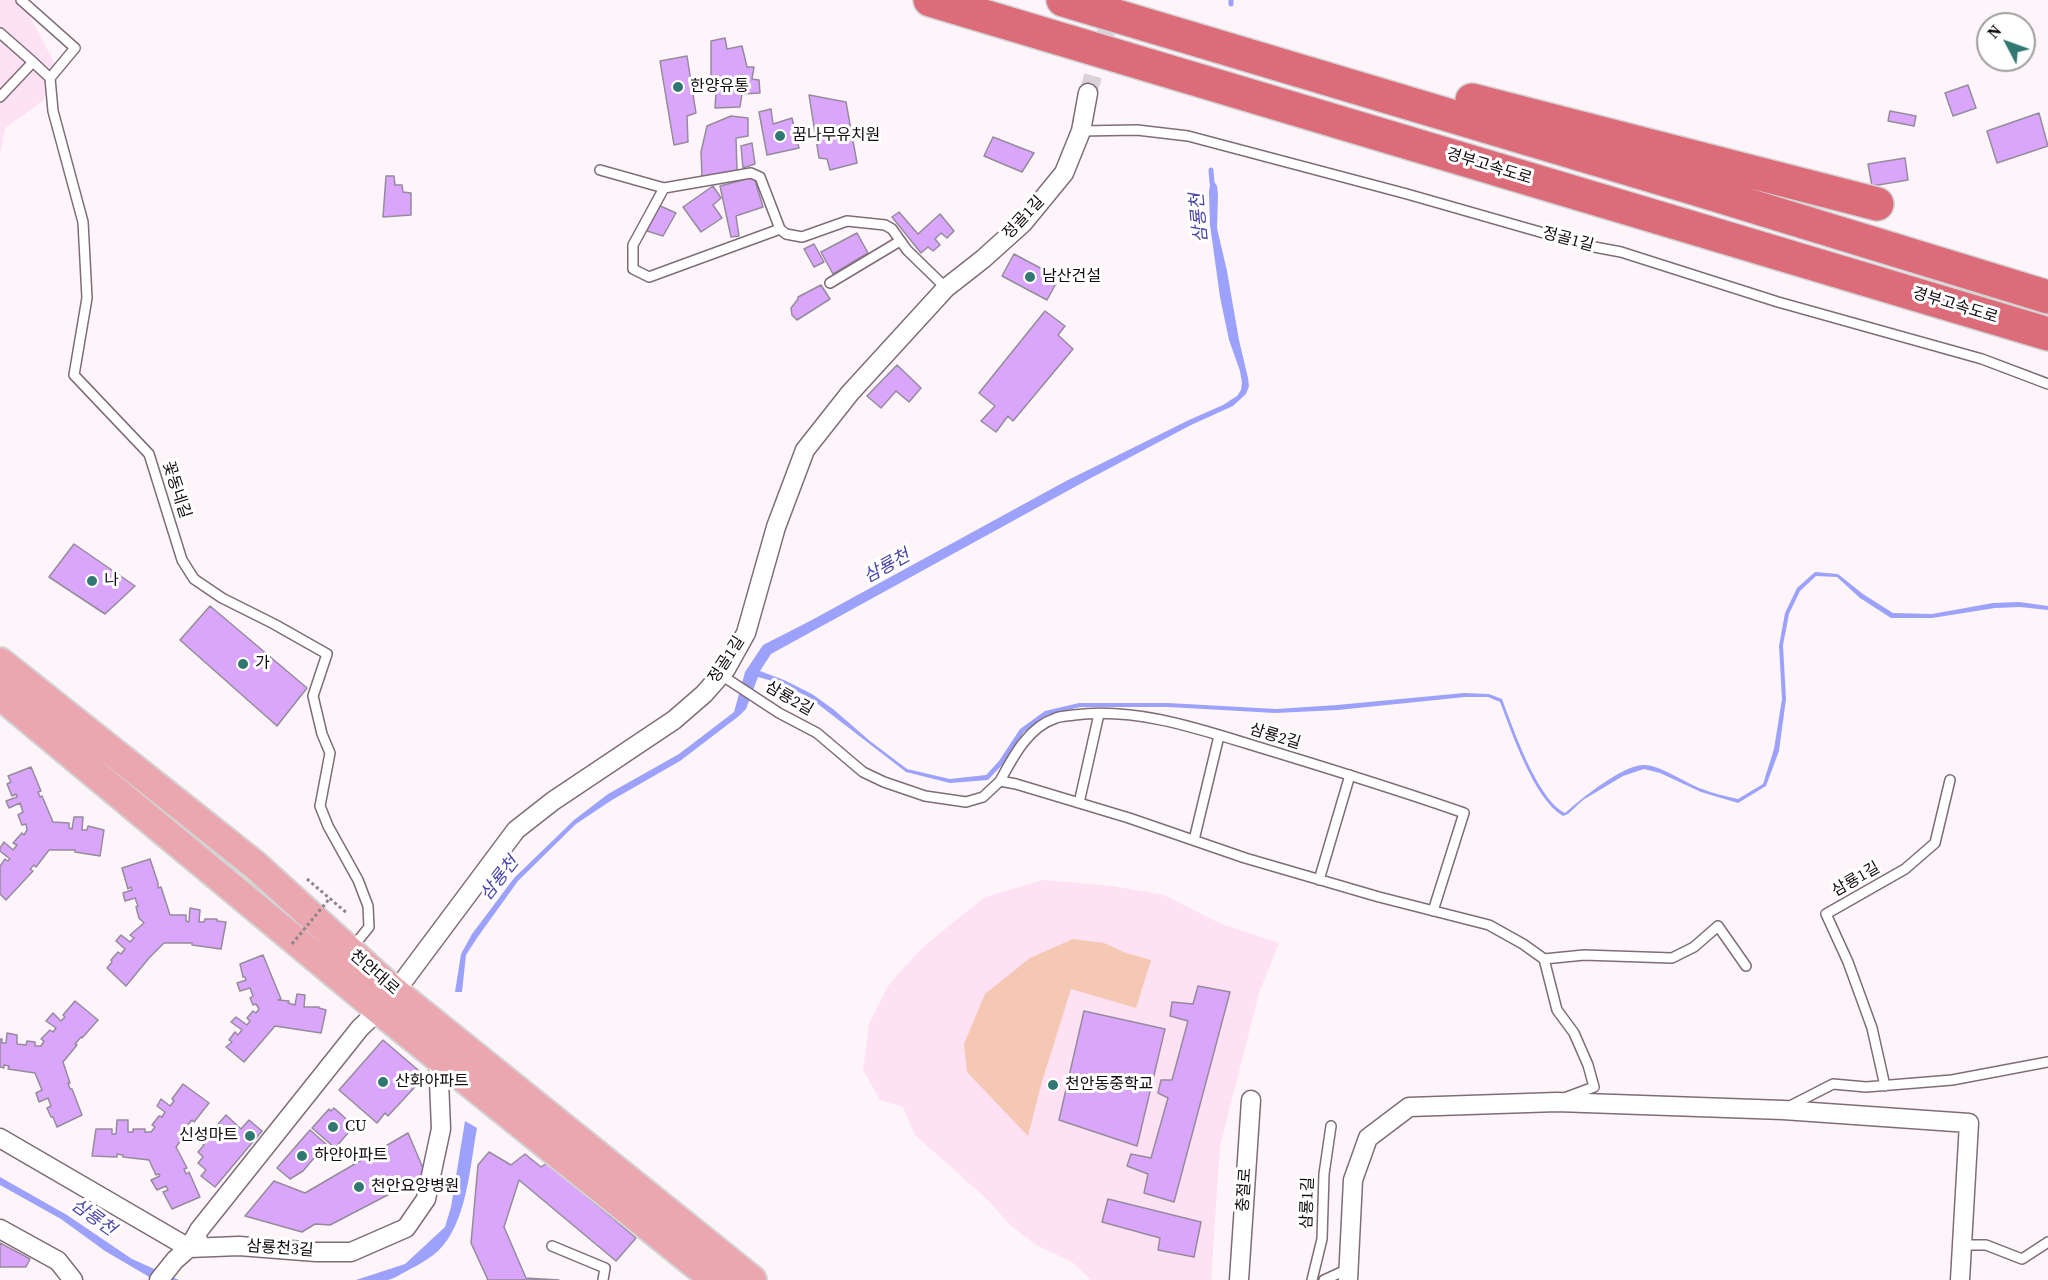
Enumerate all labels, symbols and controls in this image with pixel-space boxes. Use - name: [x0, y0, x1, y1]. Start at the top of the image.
- north arrow: [1976, 12, 2036, 72]
- text: N: [1982, 20, 2006, 43]
- place label: 한양유통: [690, 77, 749, 97]
- marker: 한양유통: [671, 80, 685, 94]
- place label: 꿈나무유치원: [792, 126, 880, 146]
- marker: 꿈나무유치원: [773, 129, 787, 143]
- street label: 경부고속도로: [1444, 145, 1534, 189]
- street label: 정골1길: [999, 192, 1049, 244]
- water label: 삼룡천: [1187, 192, 1213, 244]
- street label: 정골1길: [1540, 224, 1596, 256]
- place label: 남산건설: [1042, 267, 1101, 287]
- marker: 남산건설: [1023, 270, 1037, 284]
- street label: 경부고속도로: [1910, 284, 2000, 328]
- street label: 꽃동네길: [158, 459, 194, 521]
- water label: 삼룡천: [860, 546, 914, 588]
- place label: 나: [104, 571, 119, 591]
- marker: 나: [85, 574, 99, 588]
- street label: 정골1길: [705, 633, 749, 687]
- place label: 가: [255, 654, 270, 674]
- marker: 가: [236, 657, 250, 671]
- street label: 삼룡2길: [762, 678, 816, 720]
- street label: 삼룡2길: [1247, 720, 1303, 754]
- water label: 삼룡천: [476, 853, 524, 905]
- street label: 삼룡1길: [1829, 859, 1883, 901]
- street label: 천안대로: [345, 946, 403, 1000]
- place label: 산화아파트: [395, 1072, 469, 1092]
- marker: 산화아파트: [376, 1075, 390, 1089]
- place label: 천안동중학교: [1065, 1075, 1153, 1095]
- marker: 천안동중학교: [1046, 1078, 1060, 1092]
- place label: CU: [345, 1117, 367, 1137]
- marker: CU: [326, 1120, 340, 1134]
- place label: 신성마트: [179, 1126, 238, 1146]
- marker: 신성마트: [243, 1129, 257, 1143]
- place label: 하얀아파트: [314, 1146, 388, 1166]
- marker: 하얀아파트: [295, 1149, 309, 1163]
- street label: 충절로: [1234, 1167, 1256, 1213]
- place label: 천안요양병원: [371, 1177, 459, 1197]
- street label: 삼룡1길: [1297, 1177, 1319, 1229]
- marker: 천안요양병원: [352, 1180, 366, 1194]
- water label: 삼룡천: [67, 1195, 119, 1241]
- street label: 삼룡천3길: [246, 1237, 314, 1261]

